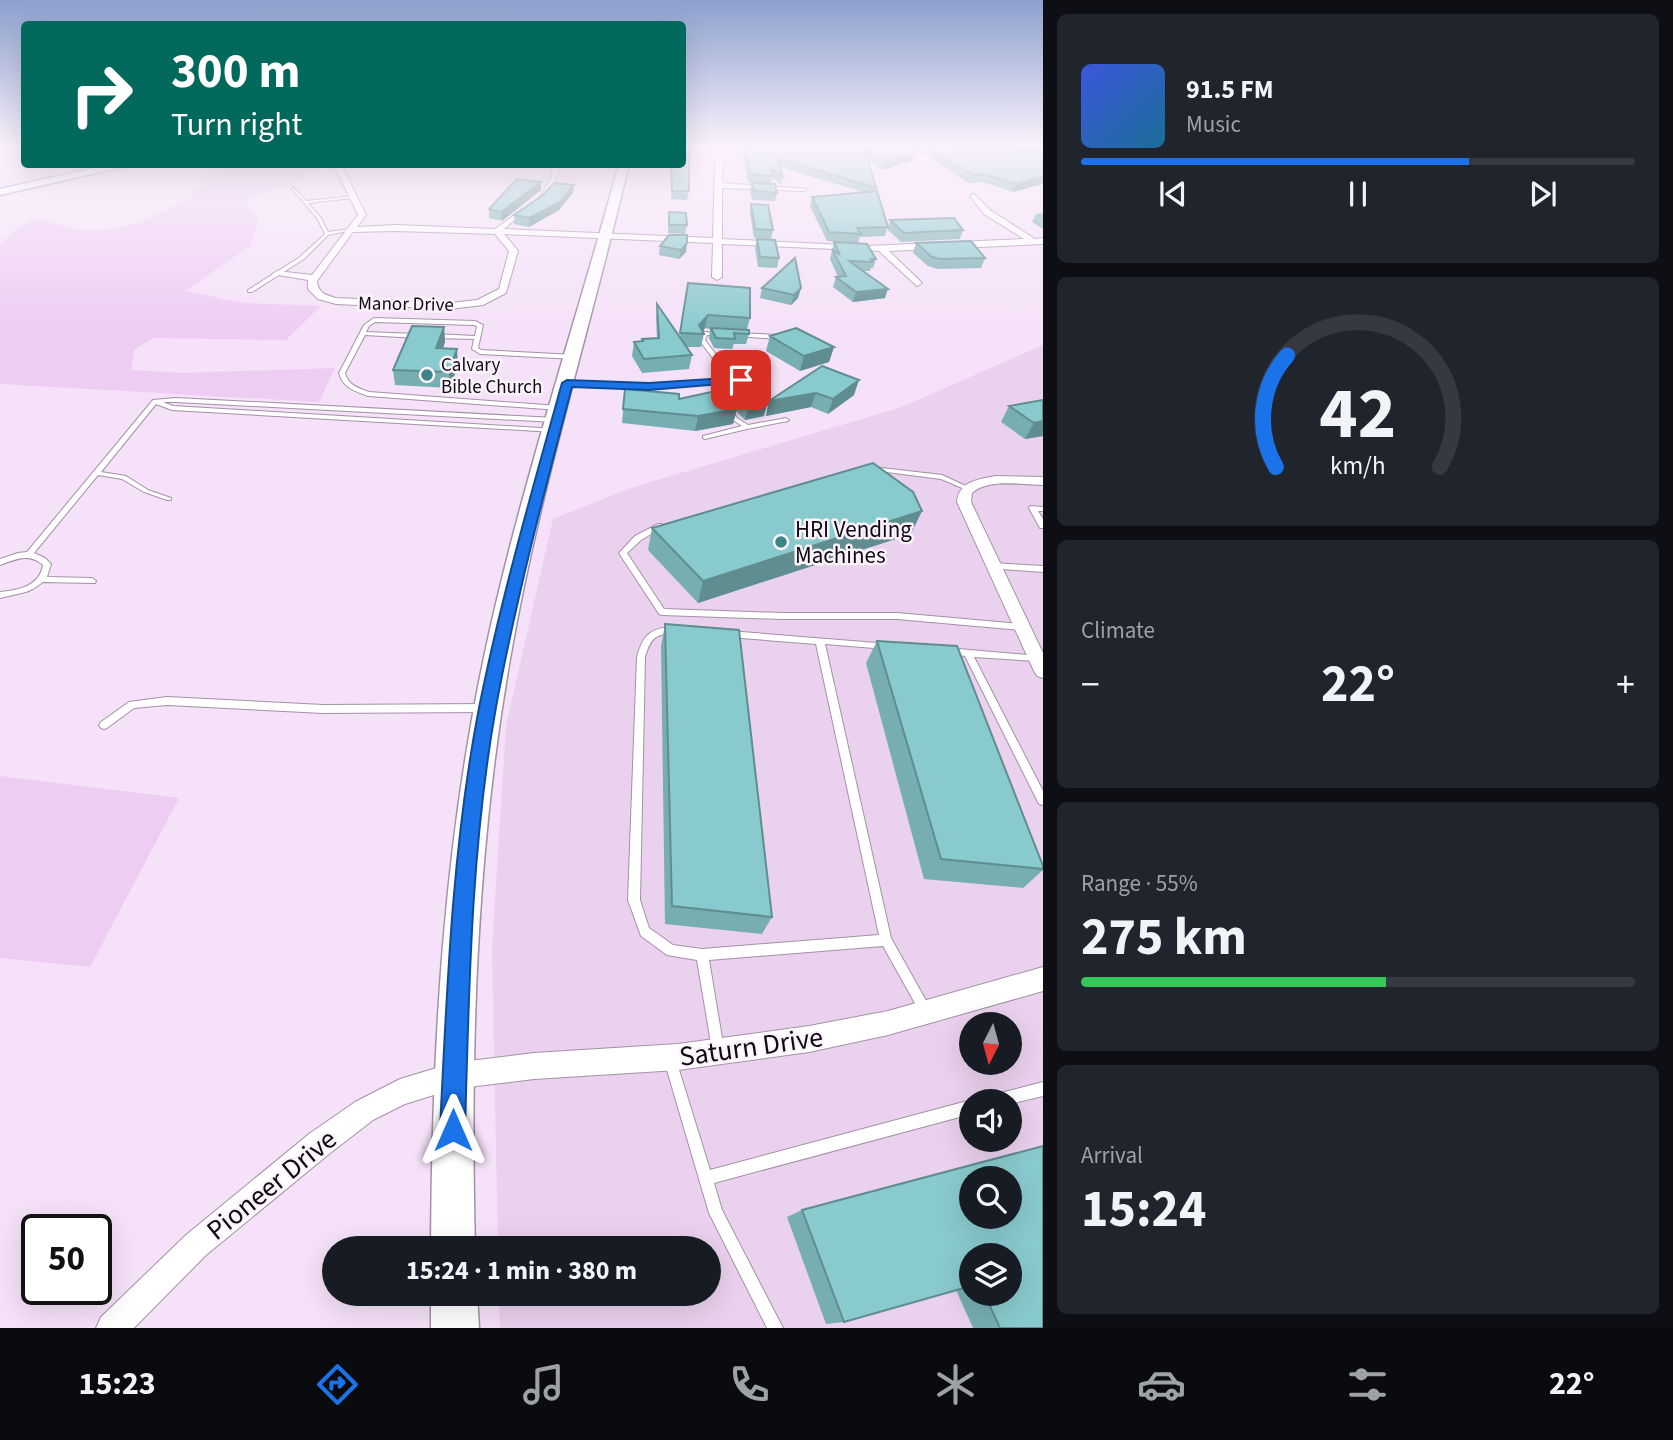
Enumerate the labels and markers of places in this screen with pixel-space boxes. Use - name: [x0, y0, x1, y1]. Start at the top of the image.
- pin: [711, 350, 771, 410]
- place label: Calvary Bible Church: [441, 352, 542, 401]
- marker: Calvary Bible Church: [419, 367, 435, 383]
- place label: HRI Vending Machines: [795, 513, 912, 572]
- marker: HRI Vending Machines: [773, 534, 789, 550]

